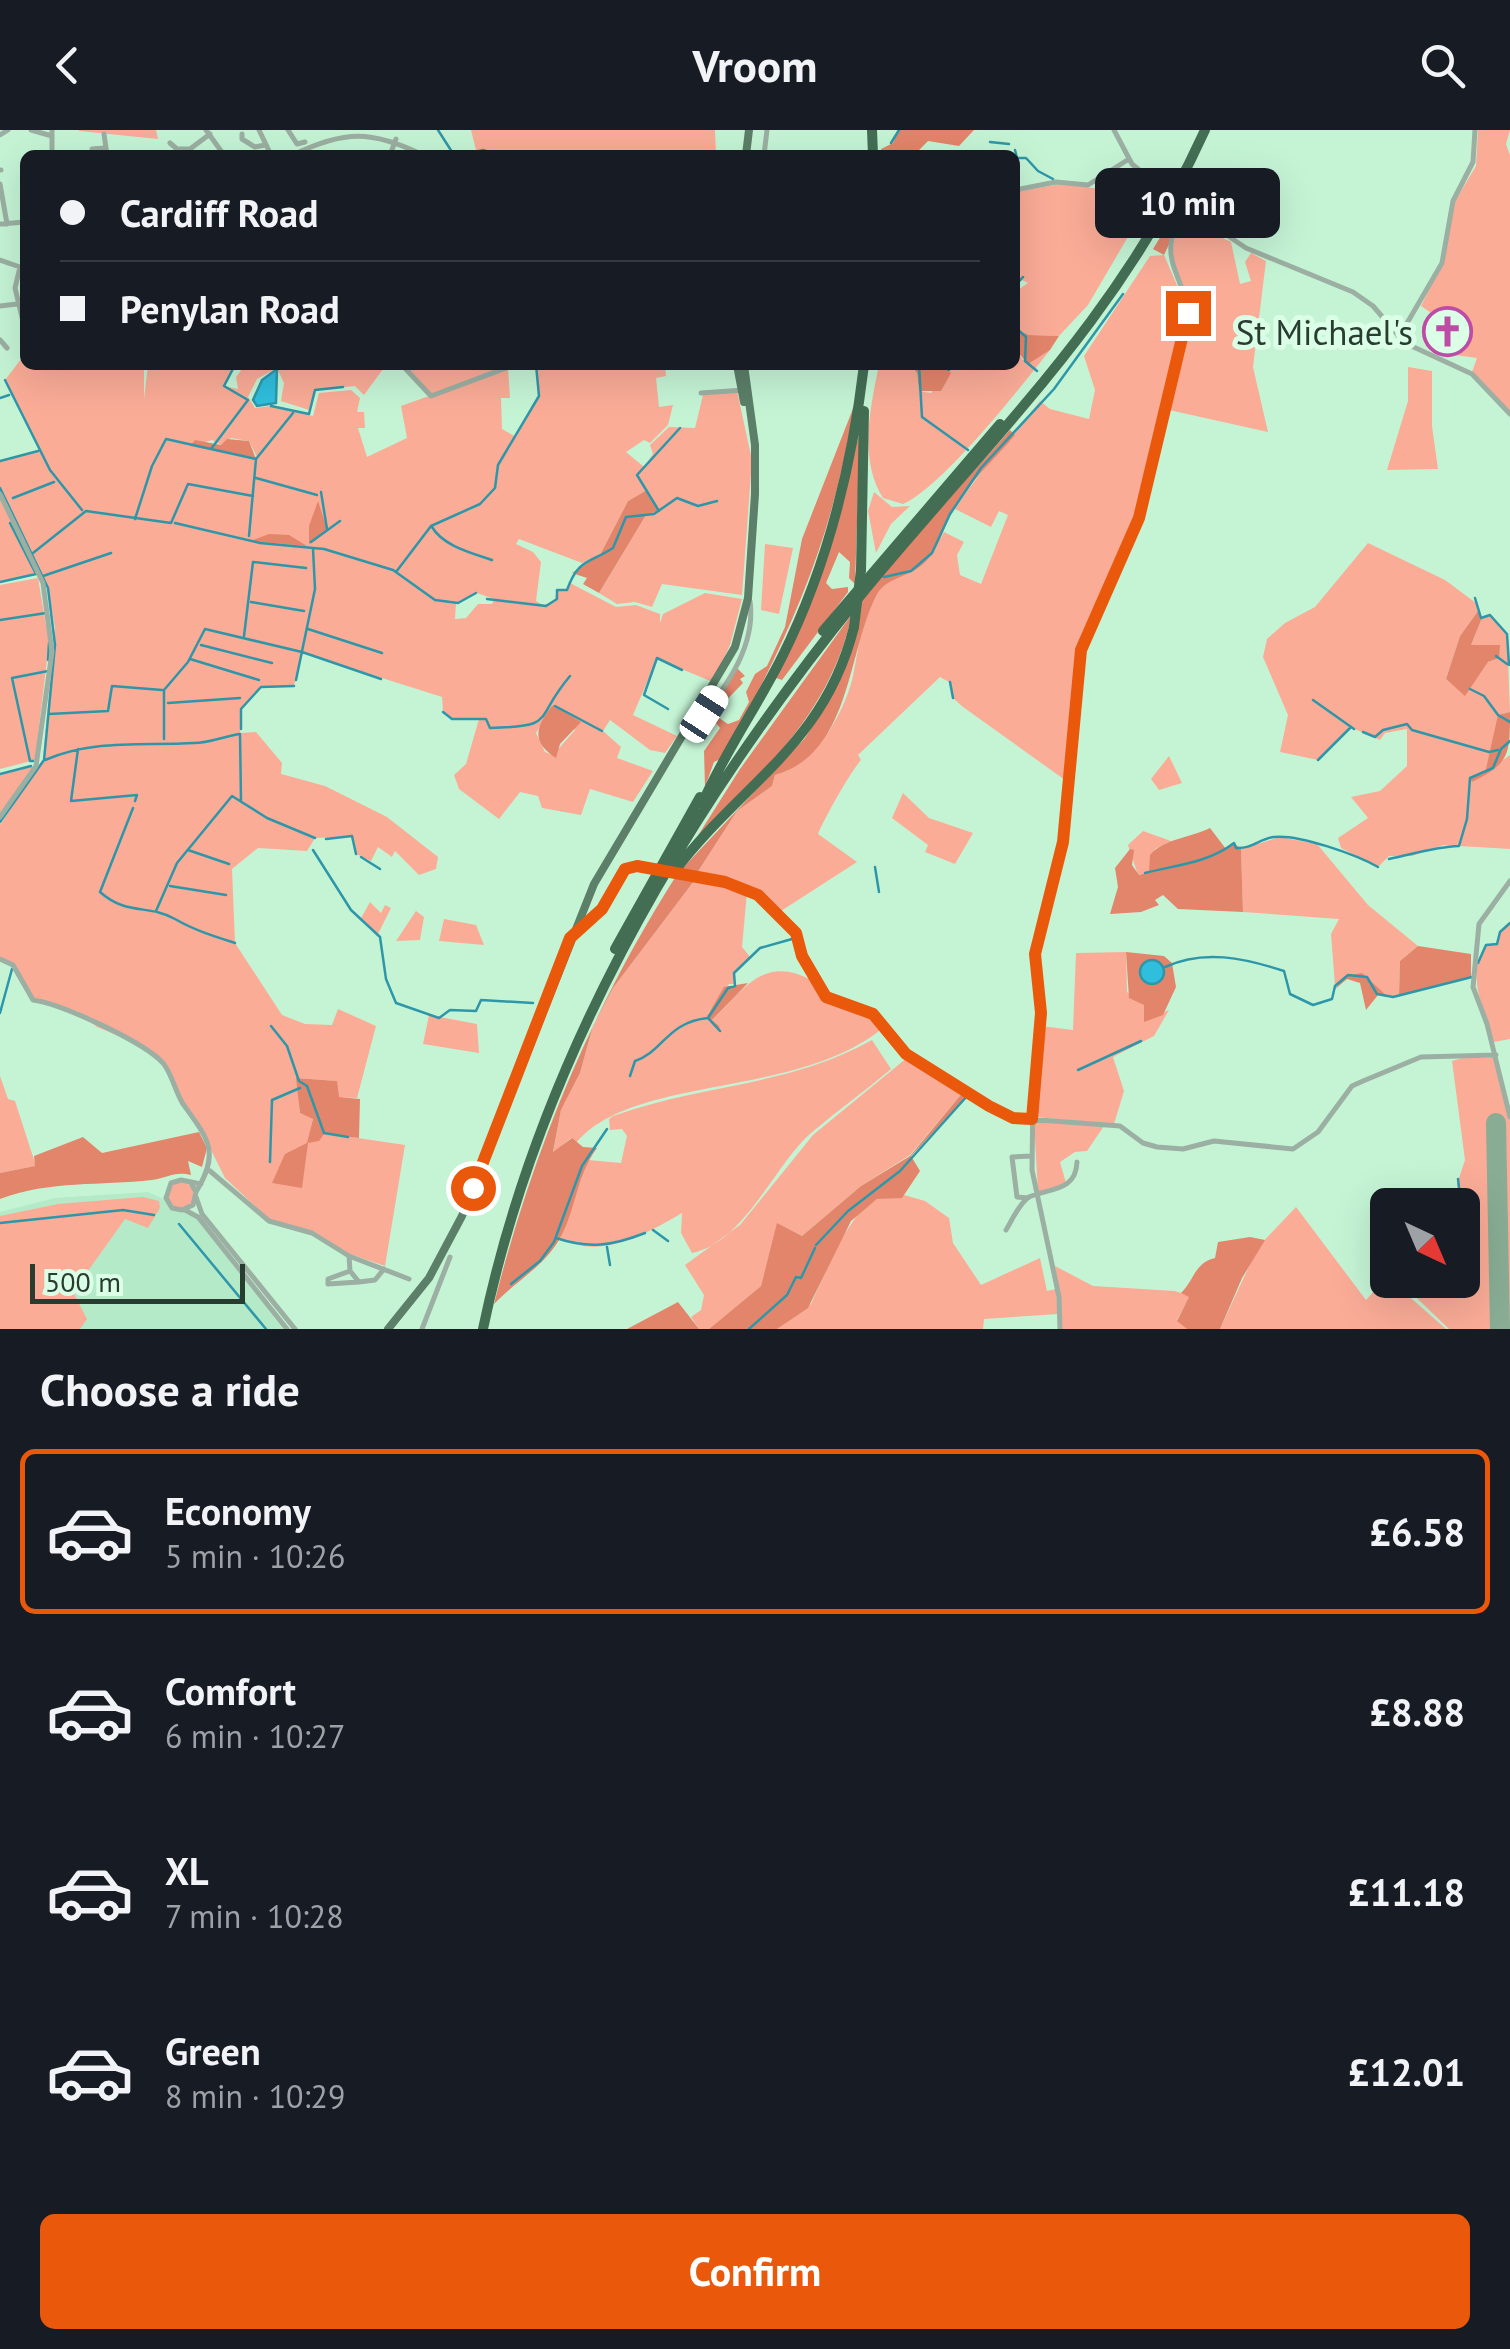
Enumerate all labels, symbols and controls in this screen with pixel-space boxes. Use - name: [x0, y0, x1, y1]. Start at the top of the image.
- text: Vroom: [693, 36, 817, 94]
- icon: back: [40, 38, 95, 93]
- icon: search: [1415, 38, 1470, 93]
- callout: 10 min: [1096, 168, 1280, 238]
- text: 10 min: [1139, 182, 1236, 224]
- text: Cardiff Road: [120, 188, 319, 237]
- text: Penylan Road: [120, 284, 340, 333]
- route end: [1166, 291, 1211, 336]
- church icon: St Michael's: [1422, 306, 1474, 358]
- place label: St Michael's: [1236, 309, 1413, 355]
- car: [675, 681, 733, 747]
- route start: [451, 1166, 496, 1211]
- north arrow: [1370, 1188, 1480, 1298]
- map controls: [1370, 1188, 1480, 1298]
- scale bar: [30, 1259, 245, 1304]
- text: 500 m: [45, 1263, 121, 1300]
- text: Choose a ride: [40, 1360, 300, 1418]
- text: Economy: [165, 1486, 311, 1535]
- icon: car: [45, 1487, 135, 1577]
- text: £6.58: [1369, 1507, 1465, 1556]
- text: 5 min · 10:26: [165, 1535, 345, 1577]
- text: Comfort: [165, 1666, 296, 1715]
- icon: car: [45, 1667, 135, 1757]
- text: £8.88: [1369, 1687, 1465, 1736]
- text: 6 min · 10:27: [165, 1715, 345, 1757]
- text: XL: [165, 1846, 209, 1895]
- icon: car: [45, 1847, 135, 1937]
- text: £11.18: [1348, 1867, 1465, 1916]
- text: 7 min · 10:28: [165, 1895, 344, 1937]
- text: Green: [165, 2026, 261, 2075]
- icon: car: [45, 2027, 135, 2117]
- text: £12.01: [1348, 2047, 1465, 2096]
- text: 8 min · 10:29: [165, 2075, 345, 2117]
- button: Confirm: [40, 2214, 1470, 2329]

